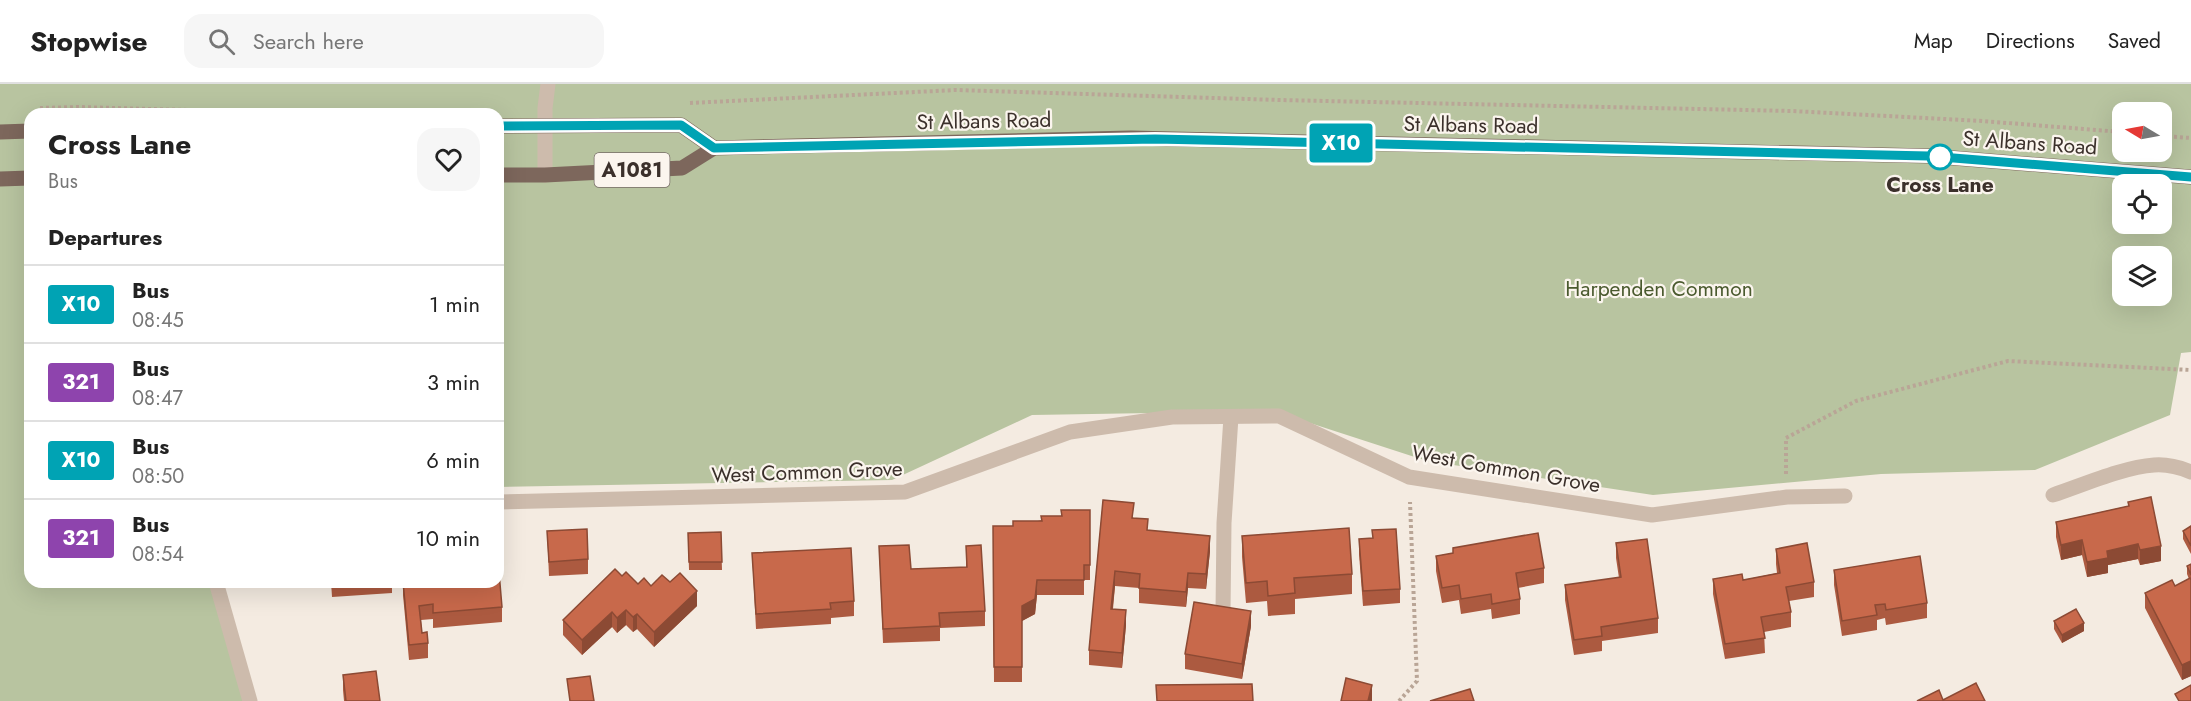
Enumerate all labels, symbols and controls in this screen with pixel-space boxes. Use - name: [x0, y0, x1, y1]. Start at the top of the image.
- search box: [184, 14, 604, 68]
- text: Stopwise: [30, 21, 148, 62]
- icon: search: [205, 25, 238, 58]
- text: Search here: [253, 25, 364, 57]
- text: Map: [1914, 26, 1953, 56]
- text: Directions: [1986, 26, 2075, 56]
- text: Saved: [2108, 26, 2161, 56]
- north arrow: [2112, 102, 2172, 162]
- map controls: [2112, 102, 2172, 306]
- street label: St Albans Road: [916, 105, 1052, 137]
- street label: St Albans Road: [1403, 109, 1539, 141]
- street label: St Albans Road: [1962, 123, 2098, 163]
- text: Cross Lane: [48, 124, 191, 165]
- line badge: X10: [1306, 124, 1376, 162]
- button: heart: [417, 128, 480, 191]
- text: X10: [1322, 128, 1361, 158]
- marker: Cross Lane: [1927, 144, 1953, 170]
- road number: A1081: [594, 153, 670, 187]
- text: Bus: [48, 167, 78, 196]
- place label: Cross Lane: [1886, 170, 1994, 200]
- button: locate: [2112, 174, 2172, 234]
- text: Departures: [48, 221, 162, 253]
- button: layers: [2112, 246, 2172, 306]
- text: Bus: [132, 274, 169, 306]
- park label: Harpenden Common: [1565, 274, 1753, 304]
- text: 1 min: [429, 288, 480, 320]
- text: X10: [62, 289, 101, 319]
- text: 08:45: [132, 306, 184, 335]
- text: Bus: [132, 352, 169, 384]
- text: 3 min: [427, 366, 480, 398]
- text: 321: [62, 367, 100, 397]
- text: 08:47: [132, 384, 183, 413]
- text: Bus: [132, 430, 169, 462]
- street label: West Common Grove: [1409, 438, 1603, 500]
- text: 6 min: [426, 444, 480, 476]
- text: X10: [62, 445, 101, 475]
- street label: West Common Grove: [711, 454, 903, 490]
- text: 08:50: [132, 462, 184, 491]
- text: Bus: [132, 508, 169, 540]
- text: 10 min: [416, 522, 480, 554]
- text: 321: [62, 523, 100, 553]
- text: 08:54: [132, 540, 184, 569]

